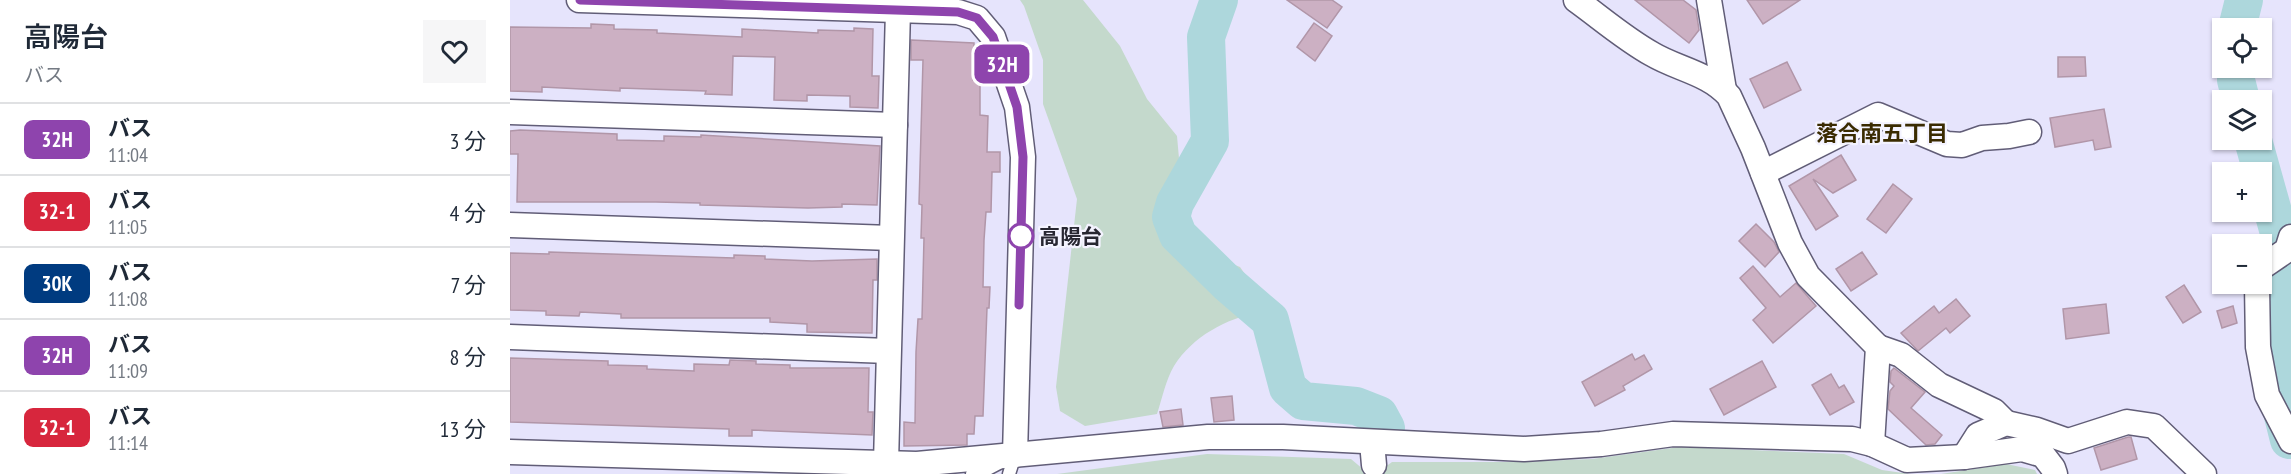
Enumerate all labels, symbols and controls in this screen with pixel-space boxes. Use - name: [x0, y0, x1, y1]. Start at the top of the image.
- text: 高陽台: [24, 18, 108, 55]
- map controls: [2212, 18, 2272, 294]
- button: locate: [2212, 18, 2272, 78]
- button: heart: [423, 20, 486, 83]
- line badge: 32H: [968, 44, 1036, 84]
- text: 32H: [986, 51, 1018, 78]
- text: バス: [24, 62, 64, 88]
- button: layers: [2212, 90, 2272, 150]
- text: バス: [108, 114, 152, 142]
- district label: 落合南五丁目: [1816, 119, 1948, 147]
- text: 32H: [41, 126, 73, 153]
- text: 3 分: [449, 127, 486, 155]
- text: 11:04: [108, 142, 148, 168]
- button: +: [2212, 162, 2272, 222]
- text: バス: [108, 186, 152, 214]
- text: 32-1: [39, 198, 75, 225]
- text: 4 分: [449, 199, 486, 227]
- text: 11:05: [108, 214, 148, 240]
- marker: 高陽台: [1008, 223, 1034, 249]
- place label: 高陽台: [1039, 223, 1102, 250]
- button: −: [2212, 234, 2272, 294]
- text: バス: [108, 258, 152, 286]
- text: 30K: [42, 270, 72, 297]
- text: 7 分: [450, 271, 486, 299]
- text: 11:08: [108, 286, 148, 312]
- text: バス: [108, 330, 152, 358]
- text: 32H: [41, 342, 73, 369]
- text: 8 分: [449, 343, 486, 371]
- text: 11:09: [108, 358, 148, 384]
- text: バス: [108, 402, 152, 430]
- text: 32-1: [39, 414, 75, 441]
- text: 13 分: [440, 415, 486, 443]
- text: 11:14: [108, 430, 148, 456]

